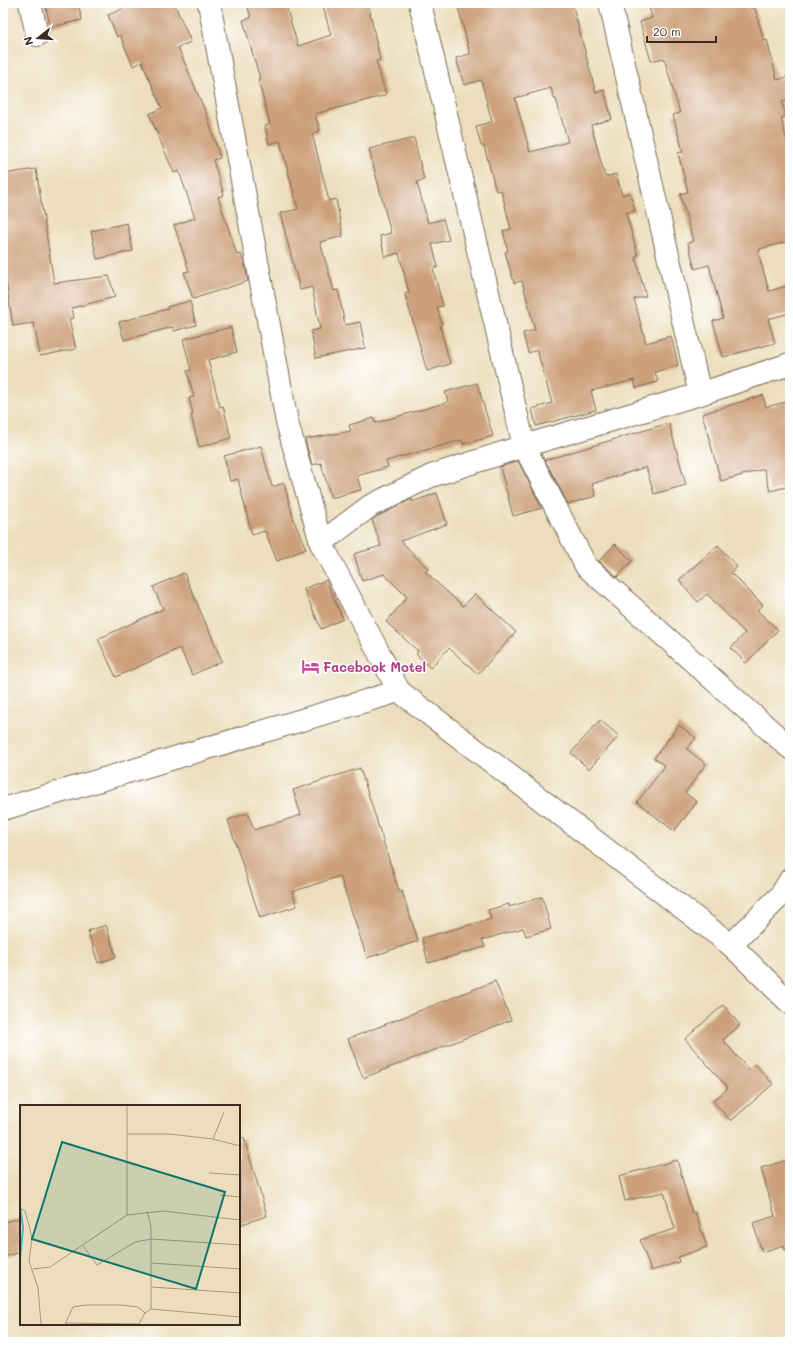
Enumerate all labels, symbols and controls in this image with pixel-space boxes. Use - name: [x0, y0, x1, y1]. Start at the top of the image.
- north arrow: [18, 18, 58, 58]
- scale bar: [647, 18, 716, 44]
- text: 20 m: [653, 23, 681, 39]
- text: N: [20, 35, 36, 47]
- hotel icon: Facebook Motel: [300, 656, 320, 676]
- place label: Facebook Motel: [323, 658, 426, 675]
- inset map: [20, 1105, 240, 1325]

